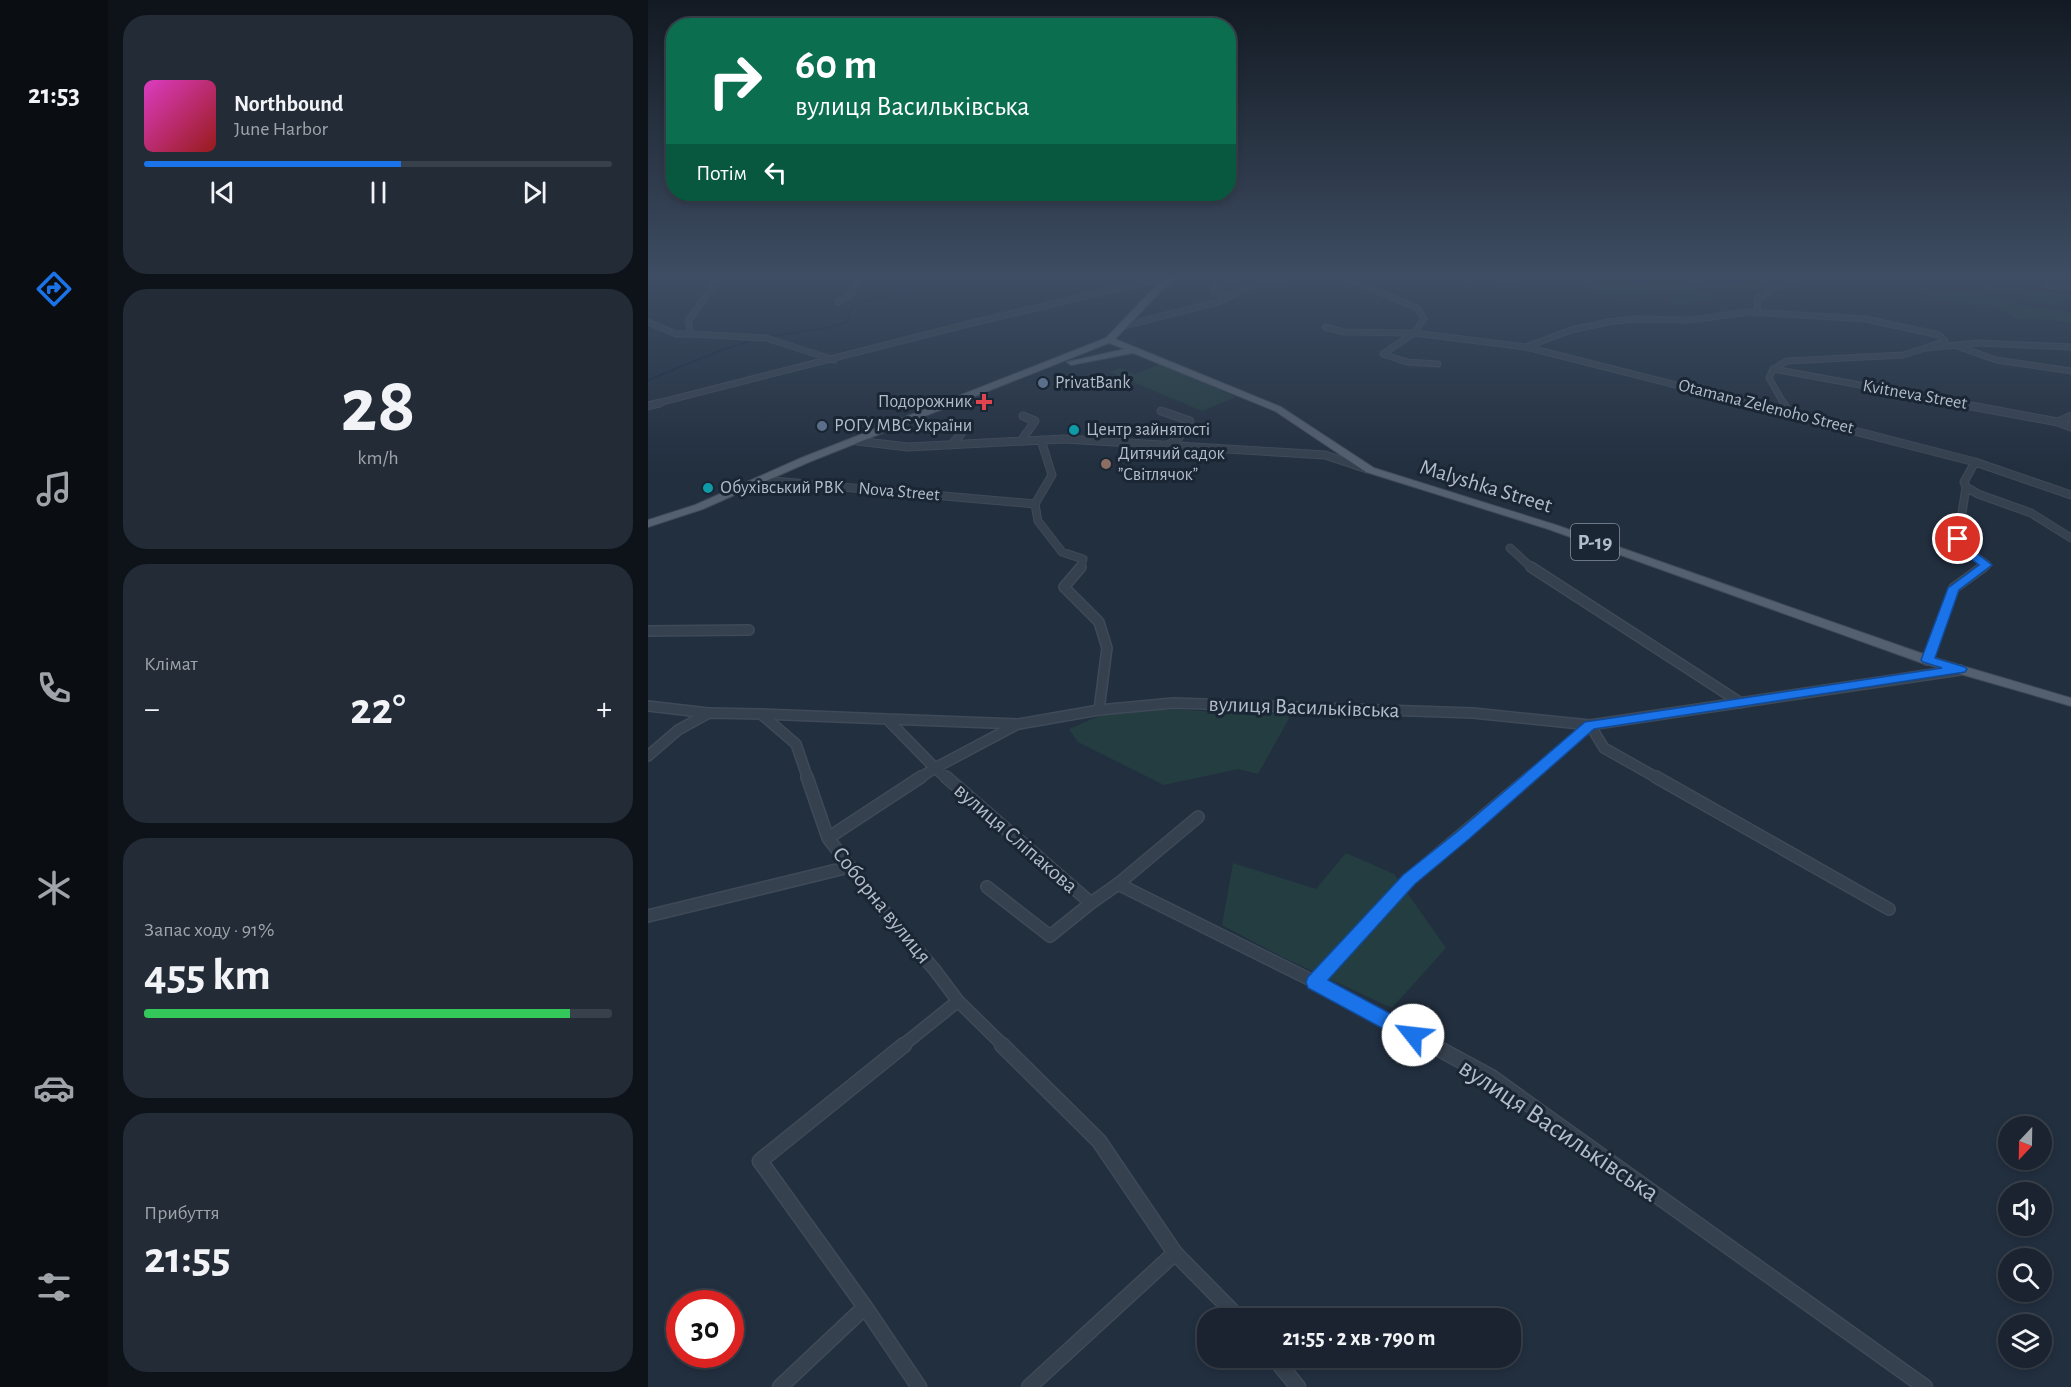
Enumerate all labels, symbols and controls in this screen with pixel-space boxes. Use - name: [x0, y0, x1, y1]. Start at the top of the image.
- icon: right: [696, 42, 774, 120]
- text: 60 m: [795, 44, 877, 86]
- text: 21:53: [28, 81, 80, 108]
- text: Northbound: [234, 93, 343, 115]
- text: вулиця Васильківська: [795, 93, 1030, 120]
- text: June Harbor: [234, 119, 328, 139]
- icon: left: [759, 156, 792, 189]
- text: Потім: [696, 162, 747, 184]
- icon: previous: [206, 176, 239, 209]
- icon: pause: [362, 176, 395, 209]
- icon: next: [518, 176, 551, 209]
- icon: directions: [33, 268, 75, 310]
- text: 28: [340, 368, 416, 446]
- place label: PrivatBank: [1055, 374, 1131, 392]
- marker: PrivatBank: [1036, 376, 1050, 390]
- street label: Otamana Zelenoho Street: [1676, 376, 1856, 438]
- street label: Kvitneva Street: [1861, 377, 1969, 413]
- place label: Подорожник: [878, 393, 973, 411]
- marker: Подорожник: [977, 395, 991, 409]
- place label: РОГУ МВС України: [834, 417, 972, 435]
- marker: РОГУ МВС України: [815, 419, 829, 433]
- place label: Центр зайнятості: [1086, 421, 1210, 439]
- marker: Центр зайнятості: [1067, 423, 1081, 437]
- place label: Дитячий садок ”Світлячок”: [1118, 445, 1225, 484]
- text: km/h: [357, 448, 399, 468]
- street label: Malyshka Street: [1417, 455, 1555, 517]
- marker: Дитячий садок ”Світлячок”: [1099, 457, 1113, 471]
- icon: music: [33, 468, 75, 510]
- place label: Обухівський РВК: [720, 478, 845, 497]
- street label: Nova Street: [858, 479, 941, 505]
- marker: Обухівський РВК: [701, 481, 715, 495]
- pin: [1932, 513, 1983, 564]
- icon: arrive: [1941, 522, 1974, 555]
- road number: Р-19: [1571, 524, 1619, 560]
- text: Клімат: [144, 654, 198, 674]
- icon: phone: [33, 667, 75, 709]
- text: 22°: [350, 687, 406, 732]
- text: −: [144, 693, 160, 726]
- text: +: [596, 693, 612, 726]
- street label: вулиця Васильківська: [1208, 693, 1400, 721]
- street label: вулиця Сліпакова: [950, 779, 1082, 897]
- street label: Соборна вулиця: [828, 842, 936, 968]
- icon: climate: [33, 867, 75, 909]
- text: Запас ходу · 91%: [144, 920, 274, 940]
- text: 455 km: [144, 953, 271, 998]
- position arrow: [1381, 1003, 1445, 1067]
- street label: вулиця Васильківська: [1454, 1053, 1664, 1208]
- icon: car: [33, 1067, 75, 1109]
- north arrow: [1998, 1116, 2052, 1170]
- map controls: [1998, 1116, 2052, 1368]
- button: sound: [1998, 1182, 2052, 1236]
- text: Прибуття: [144, 1203, 220, 1223]
- text: 21:55: [144, 1236, 231, 1281]
- button: search: [1998, 1248, 2052, 1302]
- icon: filters: [33, 1266, 75, 1308]
- speed limit sign: 30: [666, 1290, 744, 1368]
- button: layers: [1998, 1314, 2052, 1368]
- text: 21:55 · 2 хв · 790 m: [1282, 1327, 1436, 1349]

